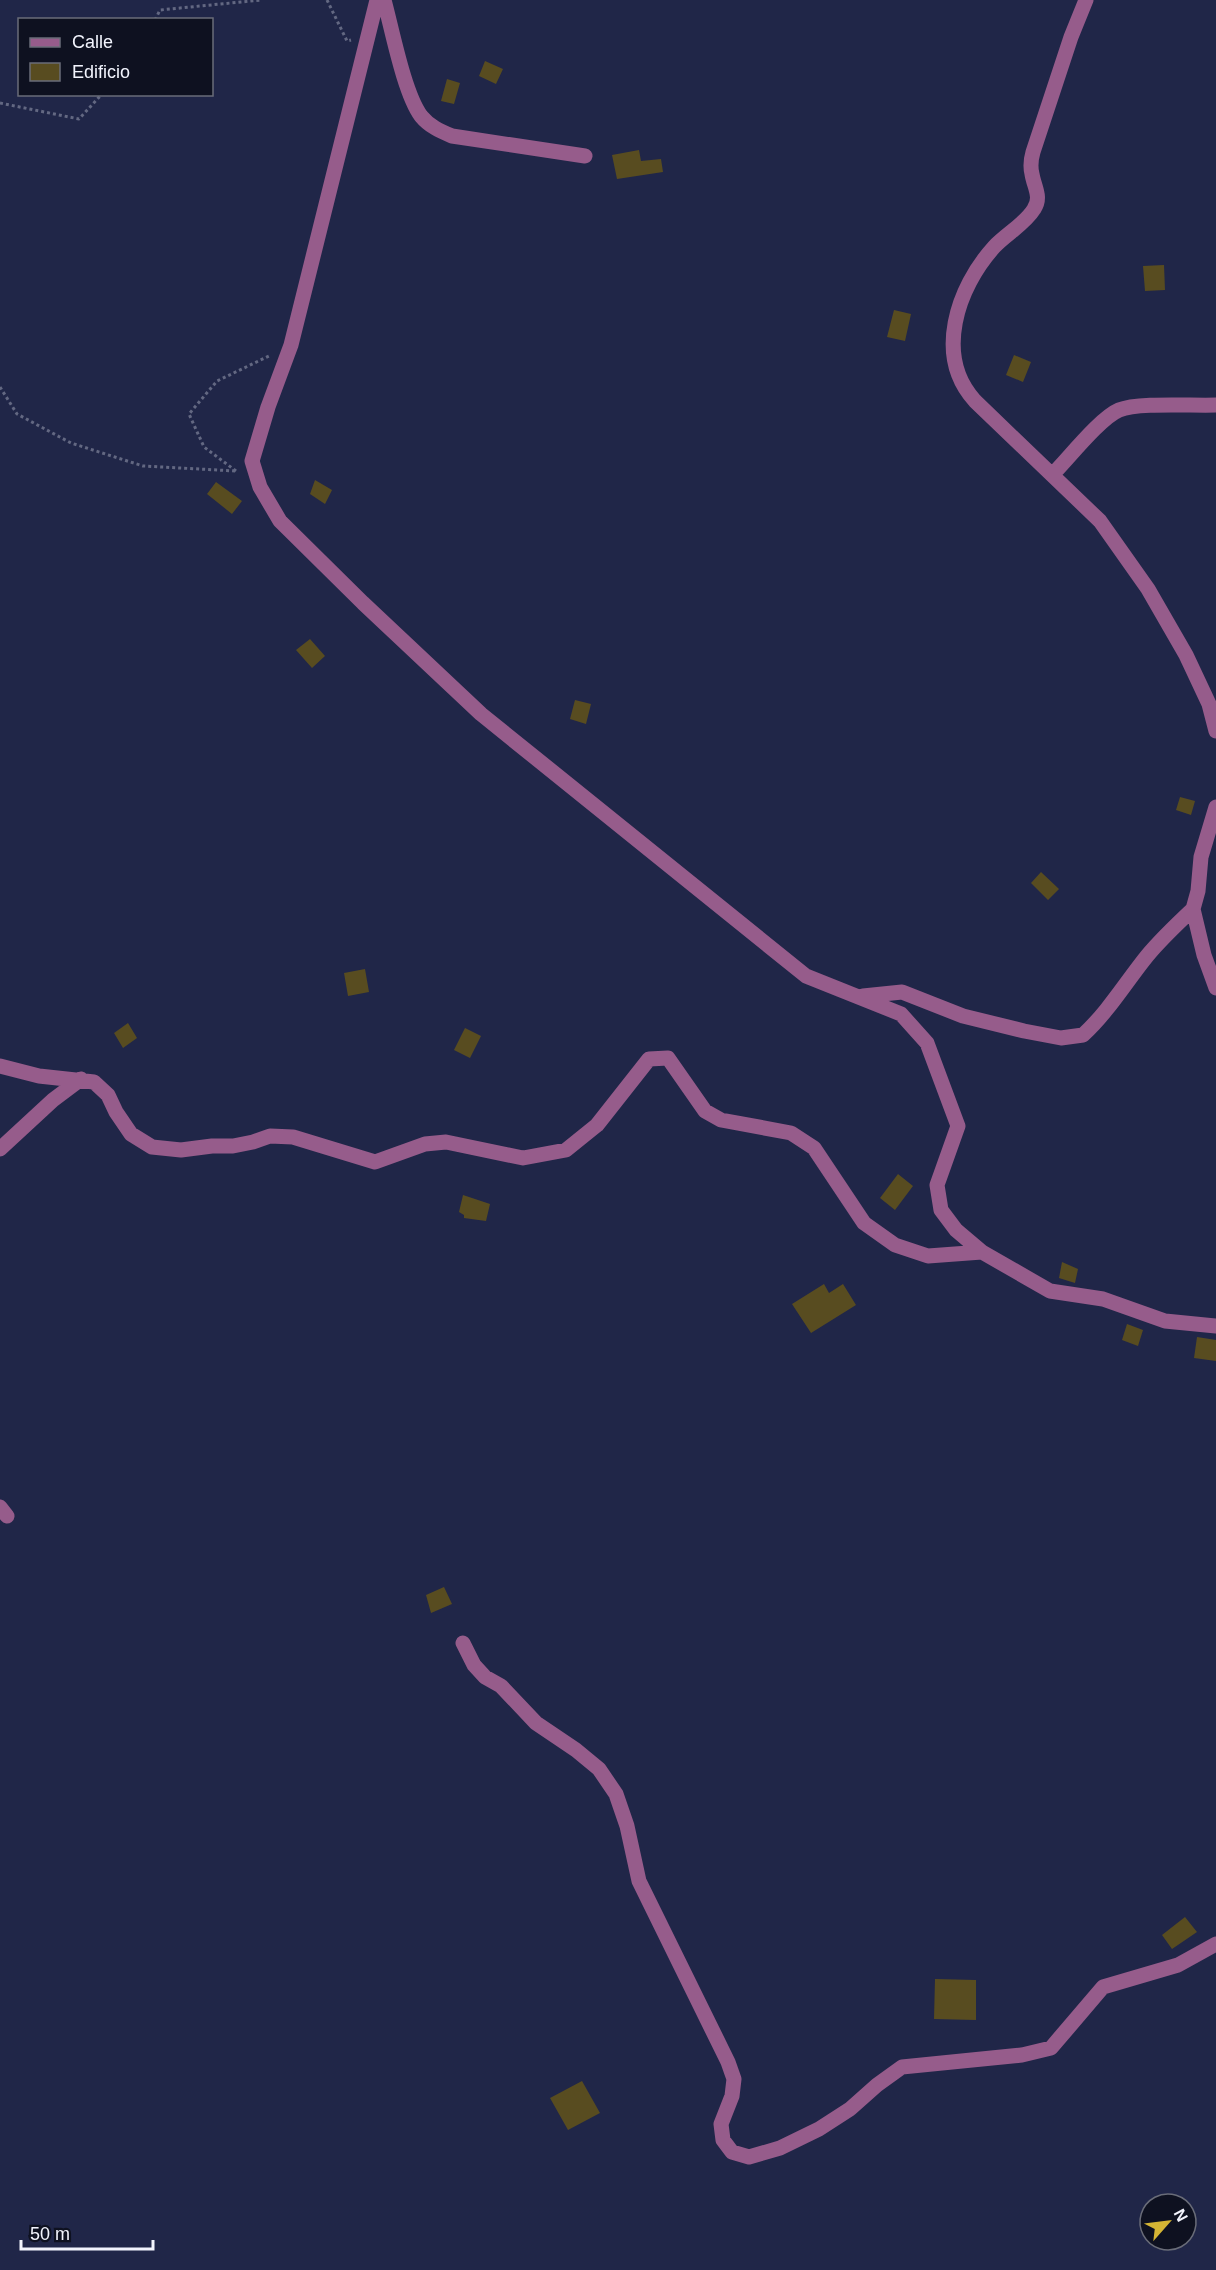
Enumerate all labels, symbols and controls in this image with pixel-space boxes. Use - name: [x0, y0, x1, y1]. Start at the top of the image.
- legend: [18, 18, 213, 96]
- text: Calle: [72, 32, 113, 52]
- text: Edificio: [72, 62, 130, 82]
- north arrow: [1138, 2192, 1198, 2252]
- text: N: [1171, 2206, 1191, 2224]
- scale bar: [21, 2213, 153, 2251]
- text: 50 m: [30, 2224, 70, 2244]

